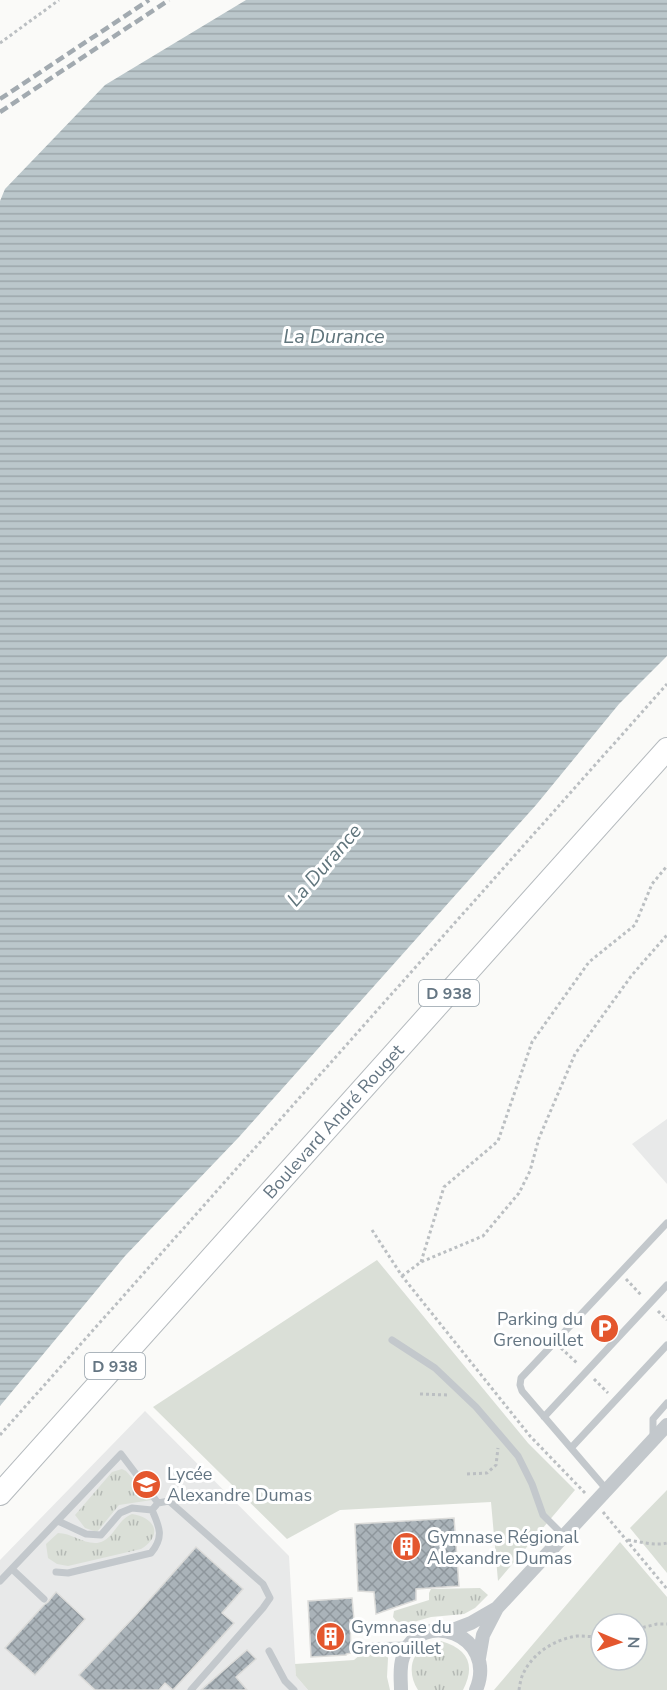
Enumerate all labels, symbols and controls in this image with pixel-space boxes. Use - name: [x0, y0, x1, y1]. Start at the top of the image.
- water label: La Durance: [283, 323, 385, 350]
- water label: La Durance: [281, 818, 368, 912]
- road number: D 938: [419, 980, 479, 1006]
- street label: Boulevard André Rouget: [258, 1038, 410, 1204]
- place label: Parking du Grenouillet: [493, 1307, 584, 1352]
- parking icon: Parking du Grenouillet: [588, 1313, 620, 1345]
- road number: D 938: [85, 1353, 145, 1379]
- place label: Lycée Alexandre Dumas: [167, 1462, 312, 1507]
- school or university icon: Lycée Alexandre Dumas: [130, 1468, 162, 1500]
- place label: Gymnase Régional Alexandre Dumas: [427, 1525, 579, 1570]
- building icon: Gymnase Régional Alexandre Dumas: [390, 1531, 422, 1563]
- north arrow: [589, 1612, 649, 1672]
- place label: Gymnase du Grenouillet: [351, 1615, 452, 1660]
- building icon: Gymnase du Grenouillet: [314, 1621, 346, 1653]
- text: N: [622, 1636, 644, 1649]

